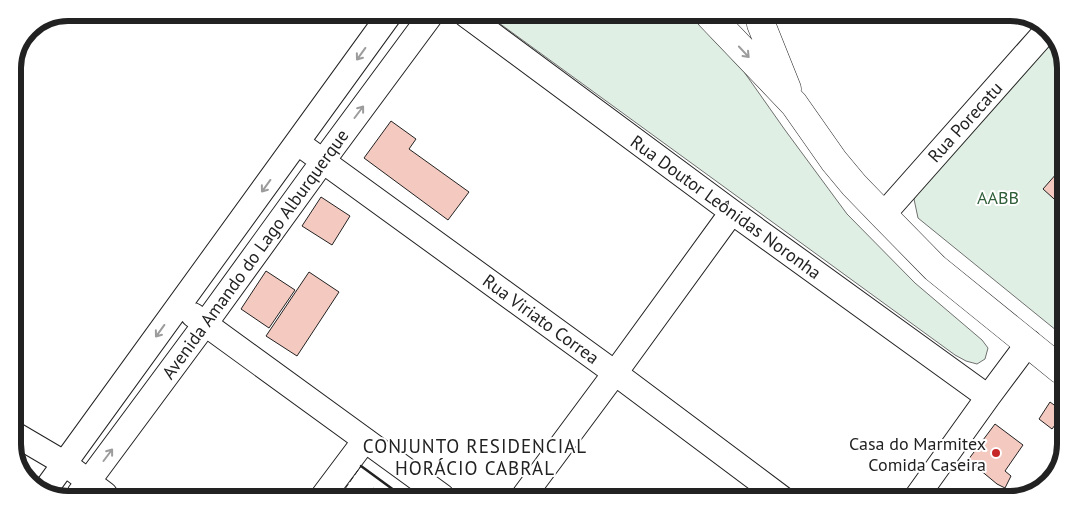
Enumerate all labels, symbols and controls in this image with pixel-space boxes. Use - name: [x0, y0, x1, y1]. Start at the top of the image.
- one-way arrow: [738, 45, 750, 58]
- one-way arrow: [356, 47, 367, 60]
- street label: Rua Porecatu: [923, 77, 1007, 167]
- one-way arrow: [353, 106, 364, 119]
- street label: Avenida Amando do Lago Alburquerque: [157, 125, 353, 383]
- street label: Rua Doutor Leônidas Noronha: [626, 130, 826, 284]
- one-way arrow: [261, 179, 271, 193]
- park label: AABB: [977, 186, 1019, 209]
- street label: Rua Viriato Correa: [478, 269, 604, 369]
- one-way arrow: [155, 324, 166, 337]
- place label: Casa do Marmitex Comida Caseira: [849, 432, 986, 476]
- district label: CONJUNTO RESIDENCIAL HORÁCIO CABRAL: [363, 434, 587, 480]
- marker: Casa do Marmitex Comida Caseira: [990, 447, 1002, 459]
- one-way arrow: [102, 449, 113, 462]

